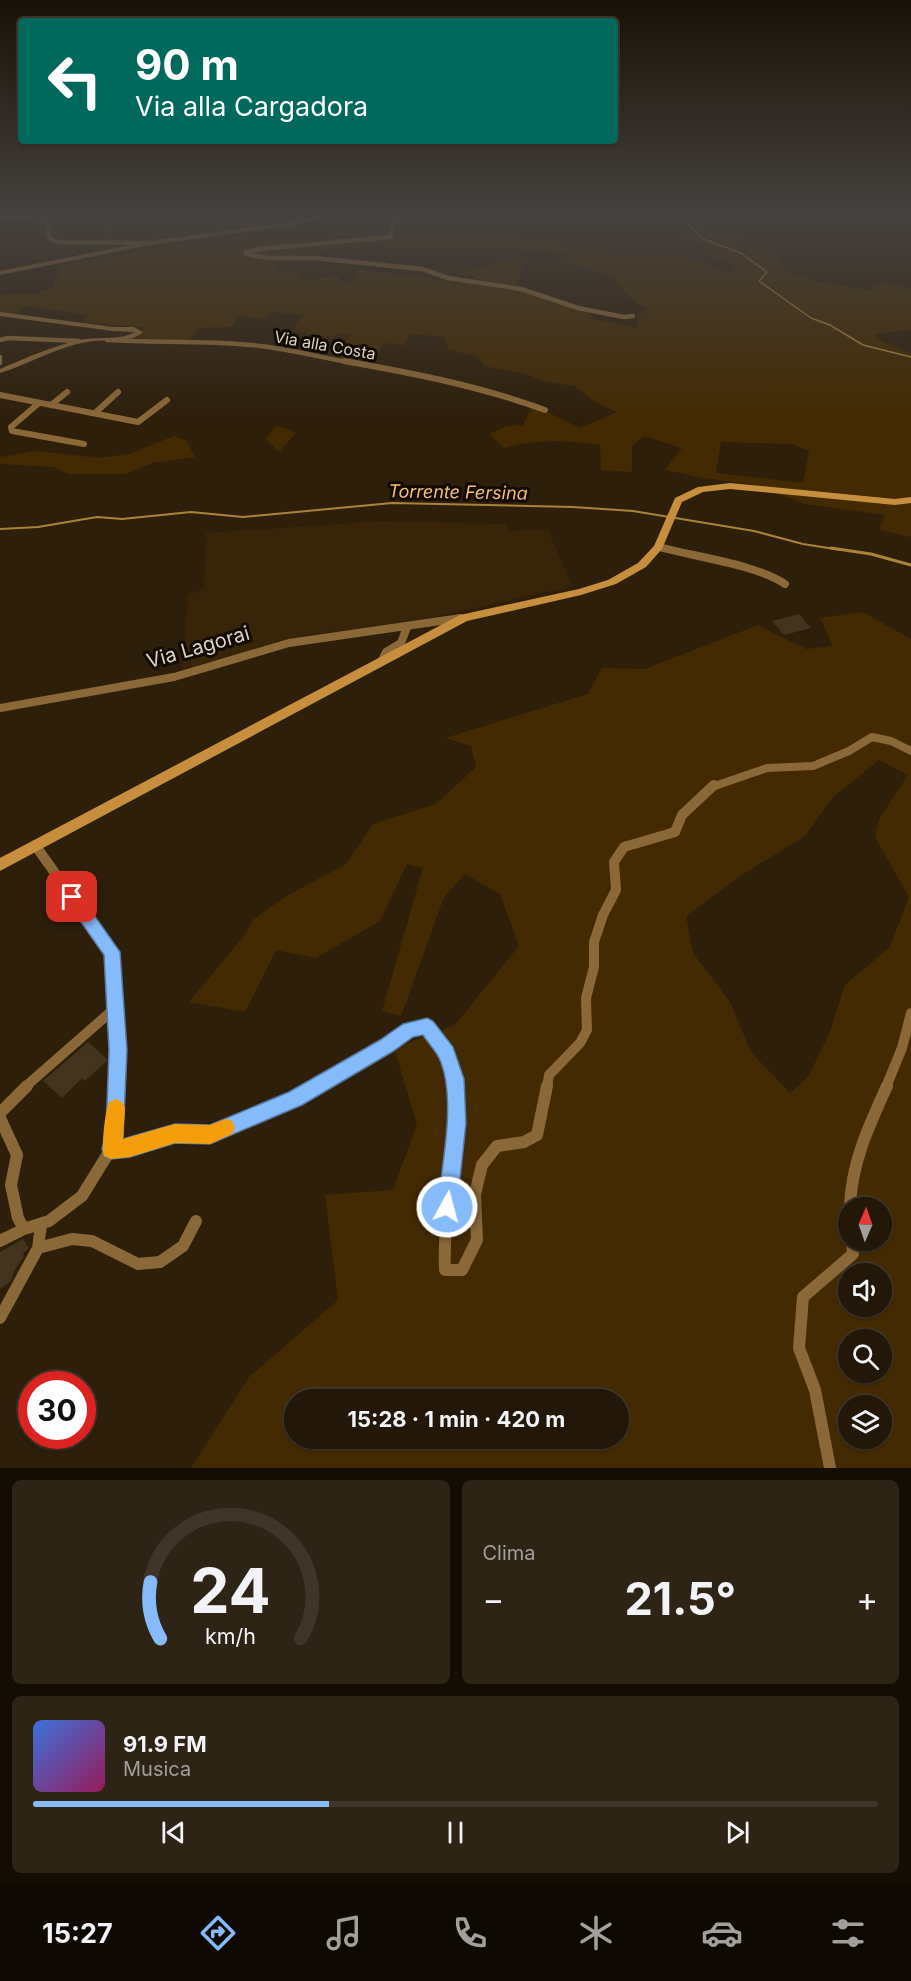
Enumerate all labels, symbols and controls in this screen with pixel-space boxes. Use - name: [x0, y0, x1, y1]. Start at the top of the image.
- text: 90 m: [135, 39, 239, 90]
- icon: left: [36, 42, 114, 120]
- text: Via alla Cargadora: [135, 90, 368, 123]
- street label: Via alla Costa: [273, 326, 377, 364]
- water label: Torrente Fersina: [388, 480, 528, 504]
- street label: Via Lagorai: [144, 621, 252, 673]
- pin: [46, 871, 97, 922]
- icon: arrive: [55, 880, 88, 913]
- position arrow: [415, 1175, 479, 1239]
- north arrow: [838, 1197, 892, 1251]
- map controls: [838, 1197, 892, 1449]
- button: sound: [838, 1263, 892, 1317]
- button: search: [838, 1329, 892, 1383]
- speed limit sign: 30: [18, 1371, 96, 1449]
- button: layers: [838, 1395, 892, 1449]
- text: 15:28 · 1 min · 420 m: [348, 1406, 565, 1432]
- text: Clima: [483, 1541, 536, 1565]
- text: 24: [190, 1553, 271, 1628]
- text: 21.5°: [624, 1571, 736, 1626]
- text: −: [483, 1579, 504, 1619]
- text: +: [856, 1579, 878, 1619]
- text: km/h: [205, 1623, 256, 1649]
- text: 91.9 FM: [123, 1731, 207, 1757]
- text: Musica: [123, 1757, 191, 1781]
- icon: previous: [157, 1816, 190, 1849]
- icon: pause: [439, 1816, 472, 1849]
- icon: next: [721, 1816, 754, 1849]
- icon: directions: [197, 1912, 239, 1954]
- icon: music: [323, 1912, 365, 1954]
- icon: phone: [449, 1912, 491, 1954]
- icon: climate: [575, 1912, 617, 1954]
- icon: car: [701, 1912, 743, 1954]
- icon: filters: [827, 1912, 869, 1954]
- text: 15:27: [42, 1917, 113, 1950]

